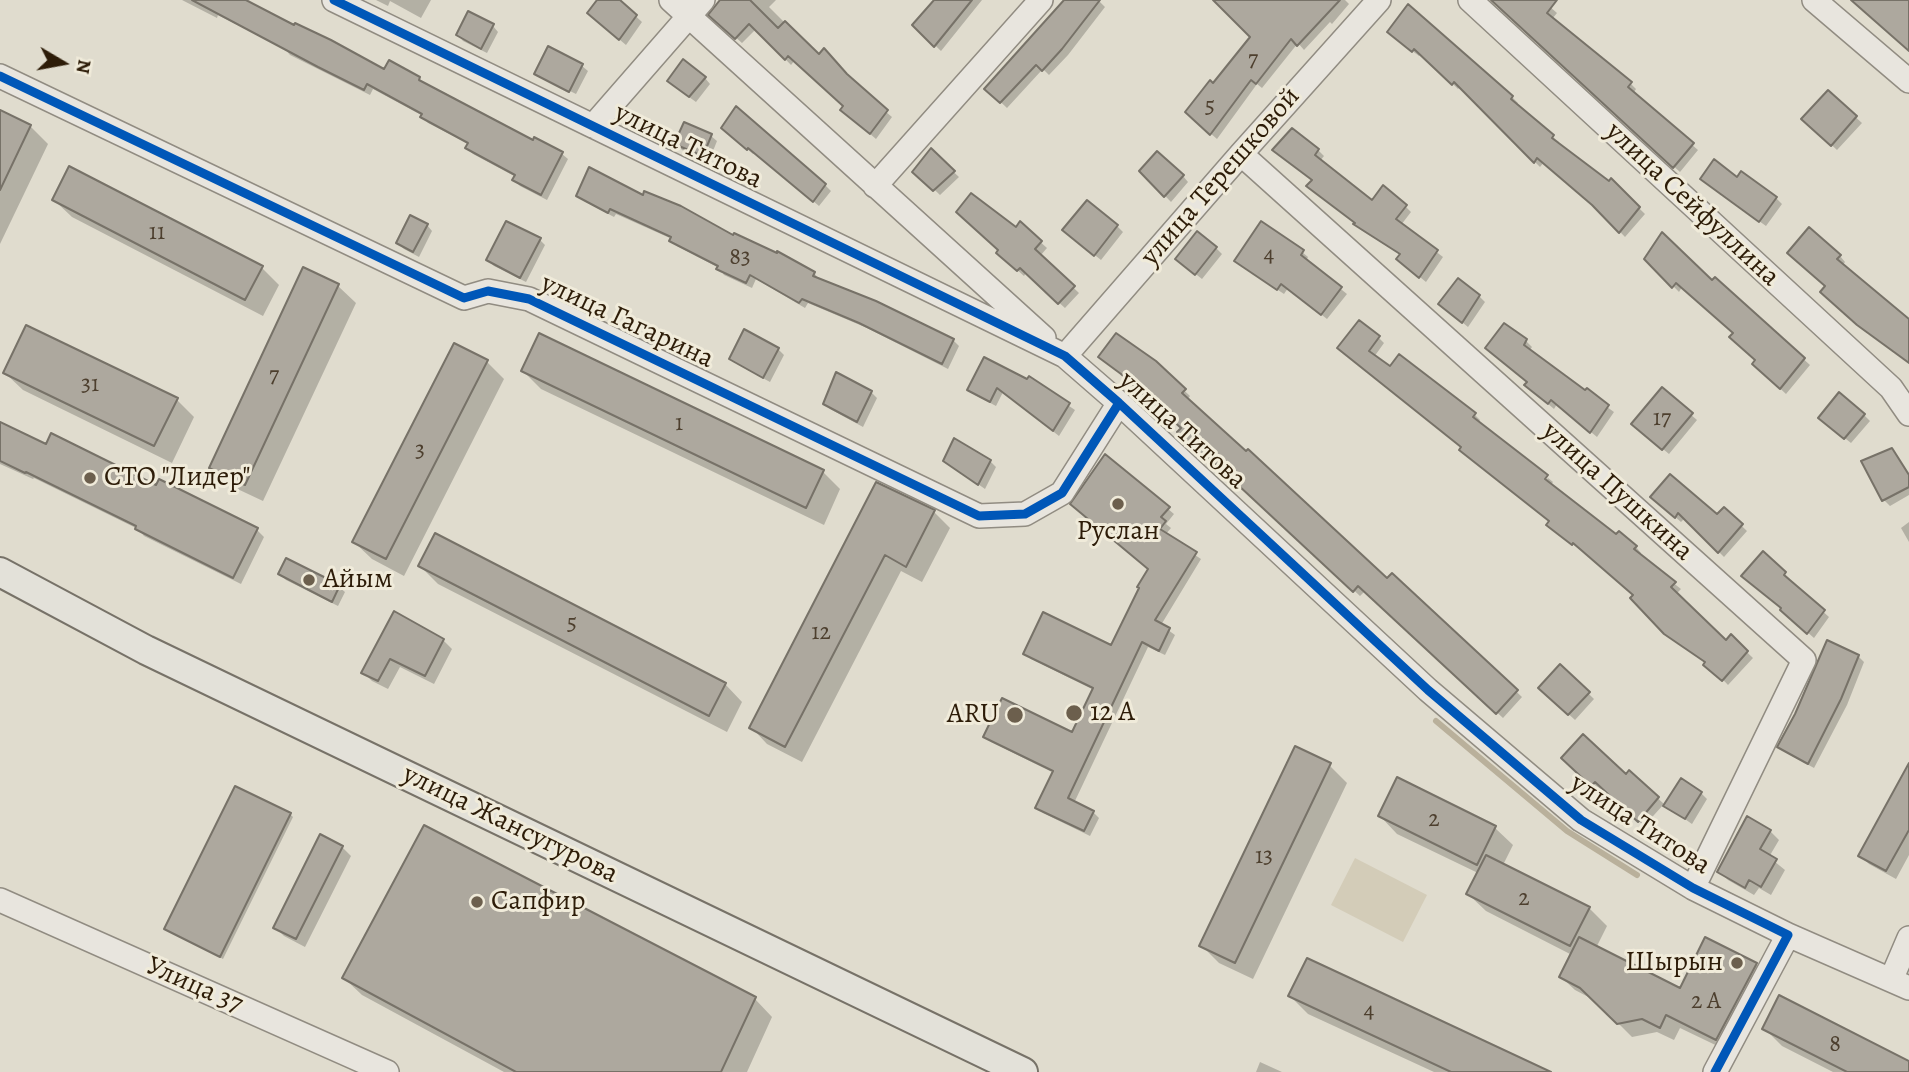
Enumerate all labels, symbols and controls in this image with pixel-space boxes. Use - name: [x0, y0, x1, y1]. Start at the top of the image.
- north arrow: [28, 28, 98, 98]
- house number: 7: [1248, 46, 1258, 74]
- text: N: [70, 58, 98, 76]
- street label: улица Терешковой: [1134, 81, 1308, 273]
- house number: 5: [1205, 93, 1215, 121]
- street label: улица Титова: [608, 97, 768, 197]
- street label: улица Сейфуллина: [1598, 116, 1786, 294]
- house number: 11: [149, 219, 165, 247]
- house number: 4: [1264, 241, 1274, 269]
- house number: 83: [729, 244, 751, 272]
- street label: улица Гагарина: [535, 267, 719, 377]
- house number: 7: [269, 362, 279, 390]
- street label: улица Титова: [1111, 365, 1253, 497]
- house number: 31: [81, 371, 99, 399]
- house number: 17: [1653, 405, 1671, 433]
- house number: 1: [675, 410, 683, 438]
- street label: улица Пушкина: [1534, 415, 1700, 569]
- house number: 3: [415, 437, 425, 465]
- place label: СТО "Лидер": [104, 461, 251, 495]
- marker: СТО "Лидер": [82, 470, 98, 486]
- marker: Руслан: [1110, 496, 1126, 512]
- place label: Руслан: [1076, 515, 1160, 549]
- place label: Айым: [323, 563, 393, 597]
- marker: Айым: [301, 572, 317, 588]
- house number: 5: [567, 610, 577, 638]
- house number: 12: [811, 619, 831, 647]
- place label: 12 А: [1090, 696, 1135, 730]
- place label: ARU: [947, 698, 999, 732]
- marker: 12 А: [1064, 703, 1084, 723]
- marker: ARU: [1005, 705, 1025, 725]
- street label: улица Жансугурова: [397, 758, 623, 892]
- street label: улица Титова: [1563, 767, 1717, 883]
- house number: 2: [1428, 806, 1440, 834]
- house number: 13: [1255, 843, 1273, 871]
- place label: Сапфир: [491, 885, 585, 919]
- house number: 2: [1518, 885, 1530, 913]
- marker: Сапфир: [469, 894, 485, 910]
- place label: Шырын: [1625, 946, 1723, 980]
- street label: Улица 37: [140, 950, 248, 1022]
- marker: Шырын: [1729, 955, 1745, 971]
- house number: 2 А: [1691, 988, 1721, 1016]
- house number: 4: [1364, 997, 1374, 1025]
- house number: 8: [1829, 1031, 1841, 1059]

